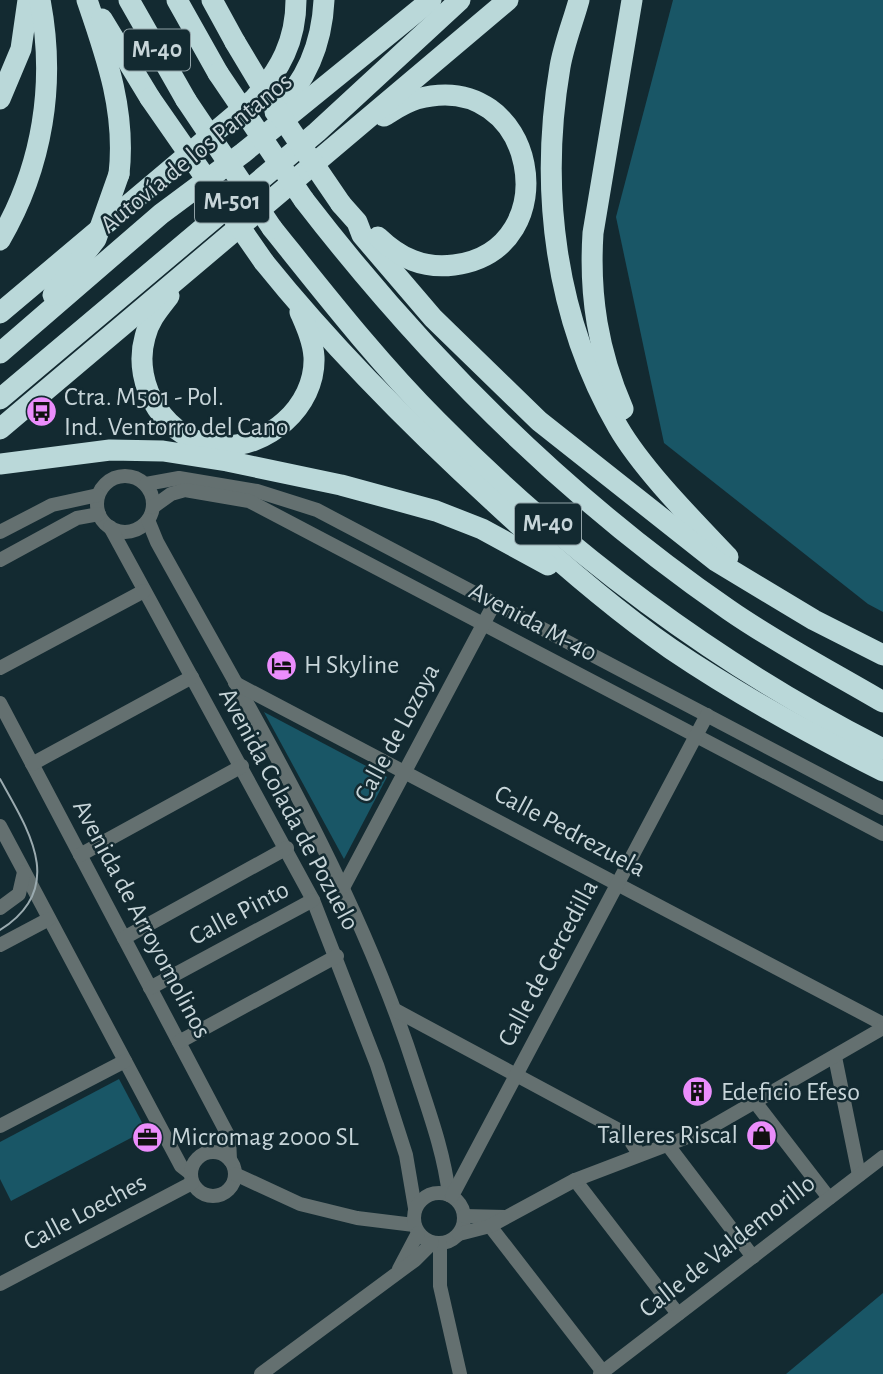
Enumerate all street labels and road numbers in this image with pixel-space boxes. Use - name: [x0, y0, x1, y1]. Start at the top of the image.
- road number: M-40: [124, 30, 190, 70]
- street label: Autovía de los Pantanos: [95, 68, 297, 238]
- road number: M-501: [195, 182, 269, 222]
- road number: M-40: [515, 504, 581, 544]
- street label: Avenida M-40: [465, 578, 601, 666]
- street label: Calle de Lozoya: [350, 659, 444, 807]
- street label: Avenida Colada de Pozuelo: [214, 684, 364, 934]
- street label: Calle Pedrezuela: [490, 780, 650, 882]
- street label: Avenida de Arroyomolinos: [68, 796, 216, 1042]
- street label: Calle Pinto: [185, 876, 293, 950]
- street label: Calle de Cercedilla: [493, 876, 603, 1050]
- street label: Calle Loeches: [19, 1169, 151, 1255]
- street label: Calle de Valdemorillo: [634, 1170, 820, 1322]

